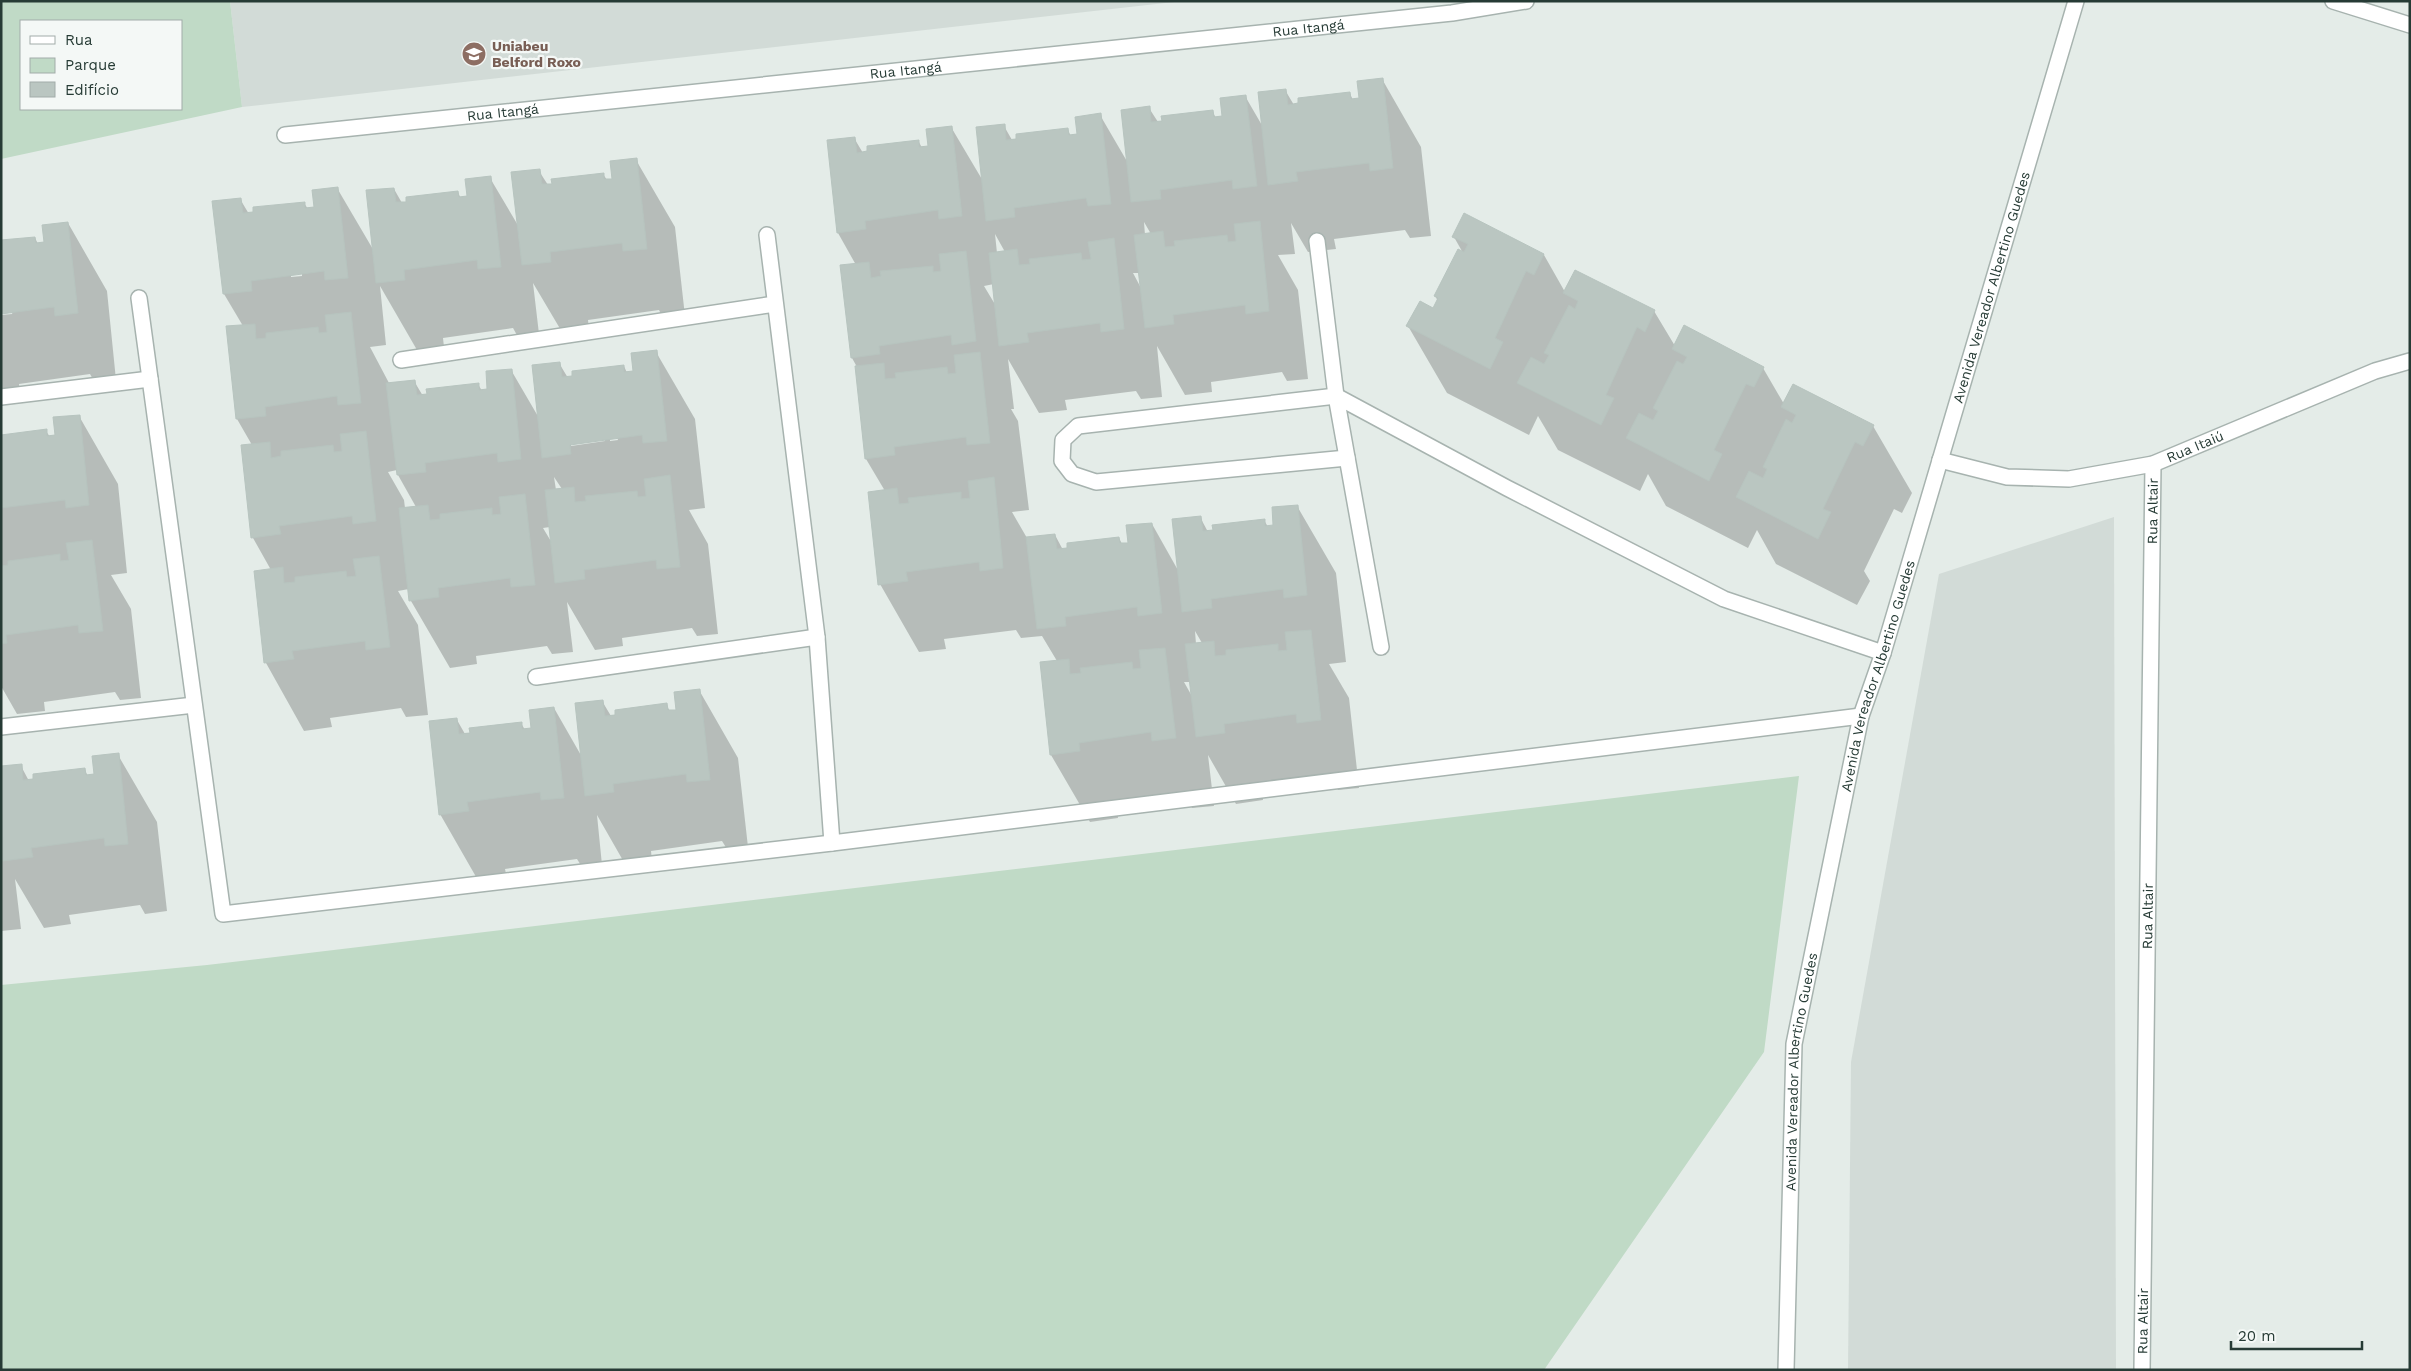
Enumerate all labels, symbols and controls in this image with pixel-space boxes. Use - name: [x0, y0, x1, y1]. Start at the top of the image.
- street label: Rua Itangá: [1272, 16, 1345, 40]
- legend: [20, 20, 182, 110]
- text: Rua: [65, 31, 93, 49]
- place label: Uniabeu Belford Roxo: [492, 38, 581, 70]
- school or university icon: Uniabeu Belford Roxo: [461, 41, 487, 67]
- text: Parque: [65, 56, 116, 74]
- street label: Rua Itangá: [869, 58, 942, 82]
- text: Edifício: [65, 81, 119, 99]
- street label: Rua Itangá: [466, 101, 540, 124]
- street label: Avenida Vereador Albertino Guedes: [1949, 170, 2033, 405]
- street label: Rua Itaiú: [2164, 427, 2226, 465]
- street label: Rua Altair: [2144, 478, 2161, 544]
- street label: Avenida Vereador Albertino Guedes: [1838, 558, 1918, 793]
- street label: Rua Altair: [2139, 883, 2156, 949]
- street label: Avenida Vereador Albertino Guedes: [1782, 951, 1820, 1191]
- street label: Rua Altair: [2134, 1288, 2151, 1354]
- scale bar: [2231, 1318, 2362, 1350]
- text: 20 m: [2238, 1327, 2276, 1345]

